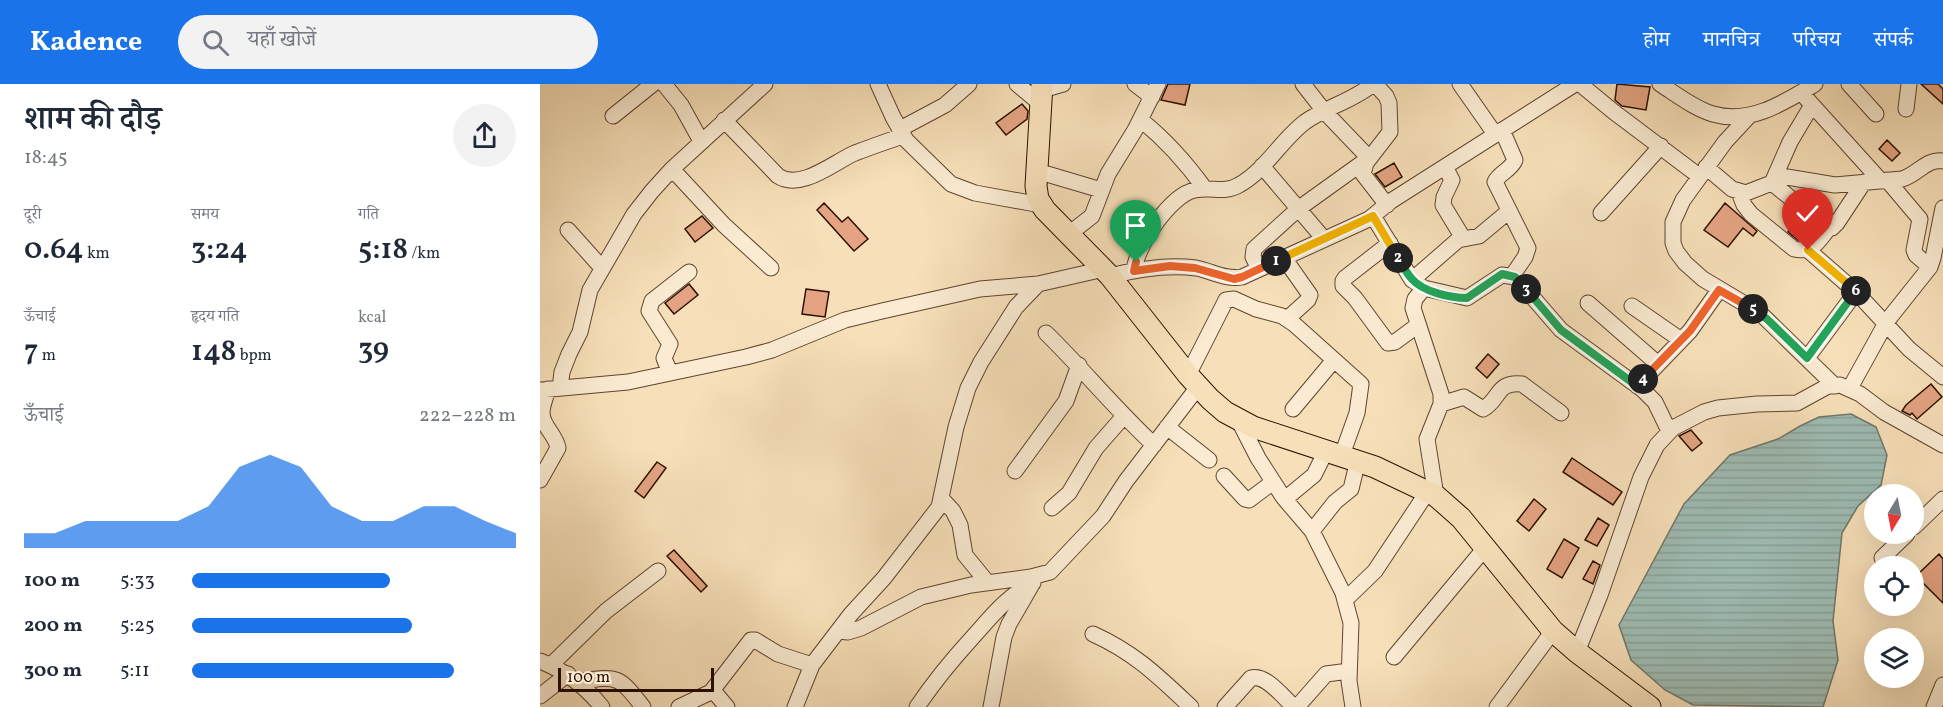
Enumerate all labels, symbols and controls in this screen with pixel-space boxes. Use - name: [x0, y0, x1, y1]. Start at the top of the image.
- search box: [178, 15, 598, 69]
- text: Kadence: [30, 23, 142, 62]
- text: यहाँ खोजें: [247, 25, 316, 56]
- icon: search: [199, 26, 232, 59]
- text: होम: [1643, 26, 1670, 55]
- text: मानचित्र: [1703, 26, 1760, 55]
- text: परिचय: [1793, 26, 1841, 55]
- text: संपर्क: [1874, 26, 1913, 55]
- text: शाम की दौड़: [24, 98, 161, 144]
- button: share: [453, 104, 516, 167]
- text: 18:45: [24, 144, 68, 172]
- pin: [1782, 188, 1833, 250]
- icon: check: [1791, 197, 1824, 230]
- pin: [1110, 200, 1161, 262]
- text: दूरी: [24, 204, 41, 226]
- text: समय: [191, 204, 219, 226]
- text: गति: [358, 204, 379, 226]
- icon: arrive: [1119, 209, 1152, 242]
- text: 0.64: [24, 229, 84, 271]
- text: 3:24: [191, 229, 248, 271]
- text: 5:18: [358, 229, 408, 271]
- text: km: [84, 243, 110, 265]
- text: /km: [408, 243, 440, 265]
- pin: 2: [1383, 243, 1413, 273]
- pin: 1: [1261, 246, 1291, 276]
- text: 2: [1394, 247, 1402, 269]
- text: 1: [1273, 250, 1279, 272]
- pin: 3: [1511, 274, 1541, 304]
- pin: 6: [1841, 276, 1871, 306]
- text: 3: [1522, 278, 1530, 300]
- text: 6: [1852, 280, 1860, 302]
- pin: 5: [1738, 294, 1768, 324]
- text: 5: [1749, 298, 1757, 320]
- text: ऊँचाई: [24, 306, 56, 328]
- text: हृदय गति: [191, 306, 239, 328]
- text: kcal: [358, 307, 386, 329]
- text: 39: [358, 329, 389, 371]
- text: 7: [24, 331, 38, 373]
- text: 148: [191, 331, 237, 373]
- text: m: [38, 345, 56, 367]
- text: bpm: [237, 345, 272, 367]
- pin: 4: [1628, 364, 1658, 394]
- text: 4: [1638, 368, 1648, 390]
- text: ऊँचाई: [24, 402, 63, 430]
- text: 222–228 m: [419, 402, 516, 430]
- north arrow: [1864, 484, 1924, 544]
- map controls: [1864, 484, 1924, 688]
- button: locate: [1864, 556, 1924, 616]
- text: 100 m: [24, 567, 80, 595]
- text: 5:33: [120, 567, 155, 595]
- text: 200 m: [24, 612, 82, 640]
- text: 5:25: [120, 612, 155, 640]
- button: layers: [1864, 628, 1924, 688]
- text: 300 m: [24, 657, 82, 685]
- text: 5:11: [120, 657, 150, 685]
- scale bar: [558, 665, 714, 692]
- text: 100 m: [567, 667, 610, 689]

